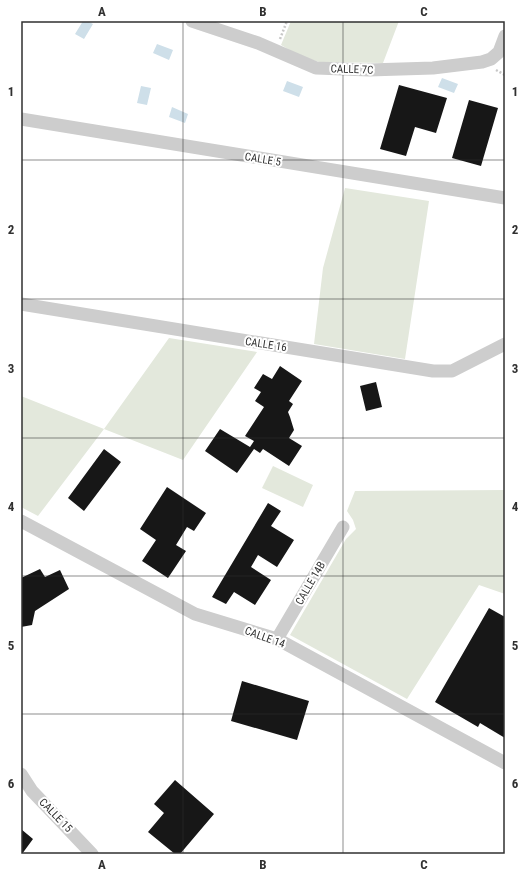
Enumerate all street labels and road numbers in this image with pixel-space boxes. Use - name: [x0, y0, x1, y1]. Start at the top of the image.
- street label: CALLE 7C: [330, 62, 374, 77]
- street label: CALLE 5: [244, 150, 282, 169]
- street label: CALLE 16: [244, 335, 288, 354]
- street label: CALLE 14B: [293, 559, 328, 607]
- street label: CALLE 14: [243, 624, 287, 651]
- street label: CALLE 15: [36, 796, 75, 835]

